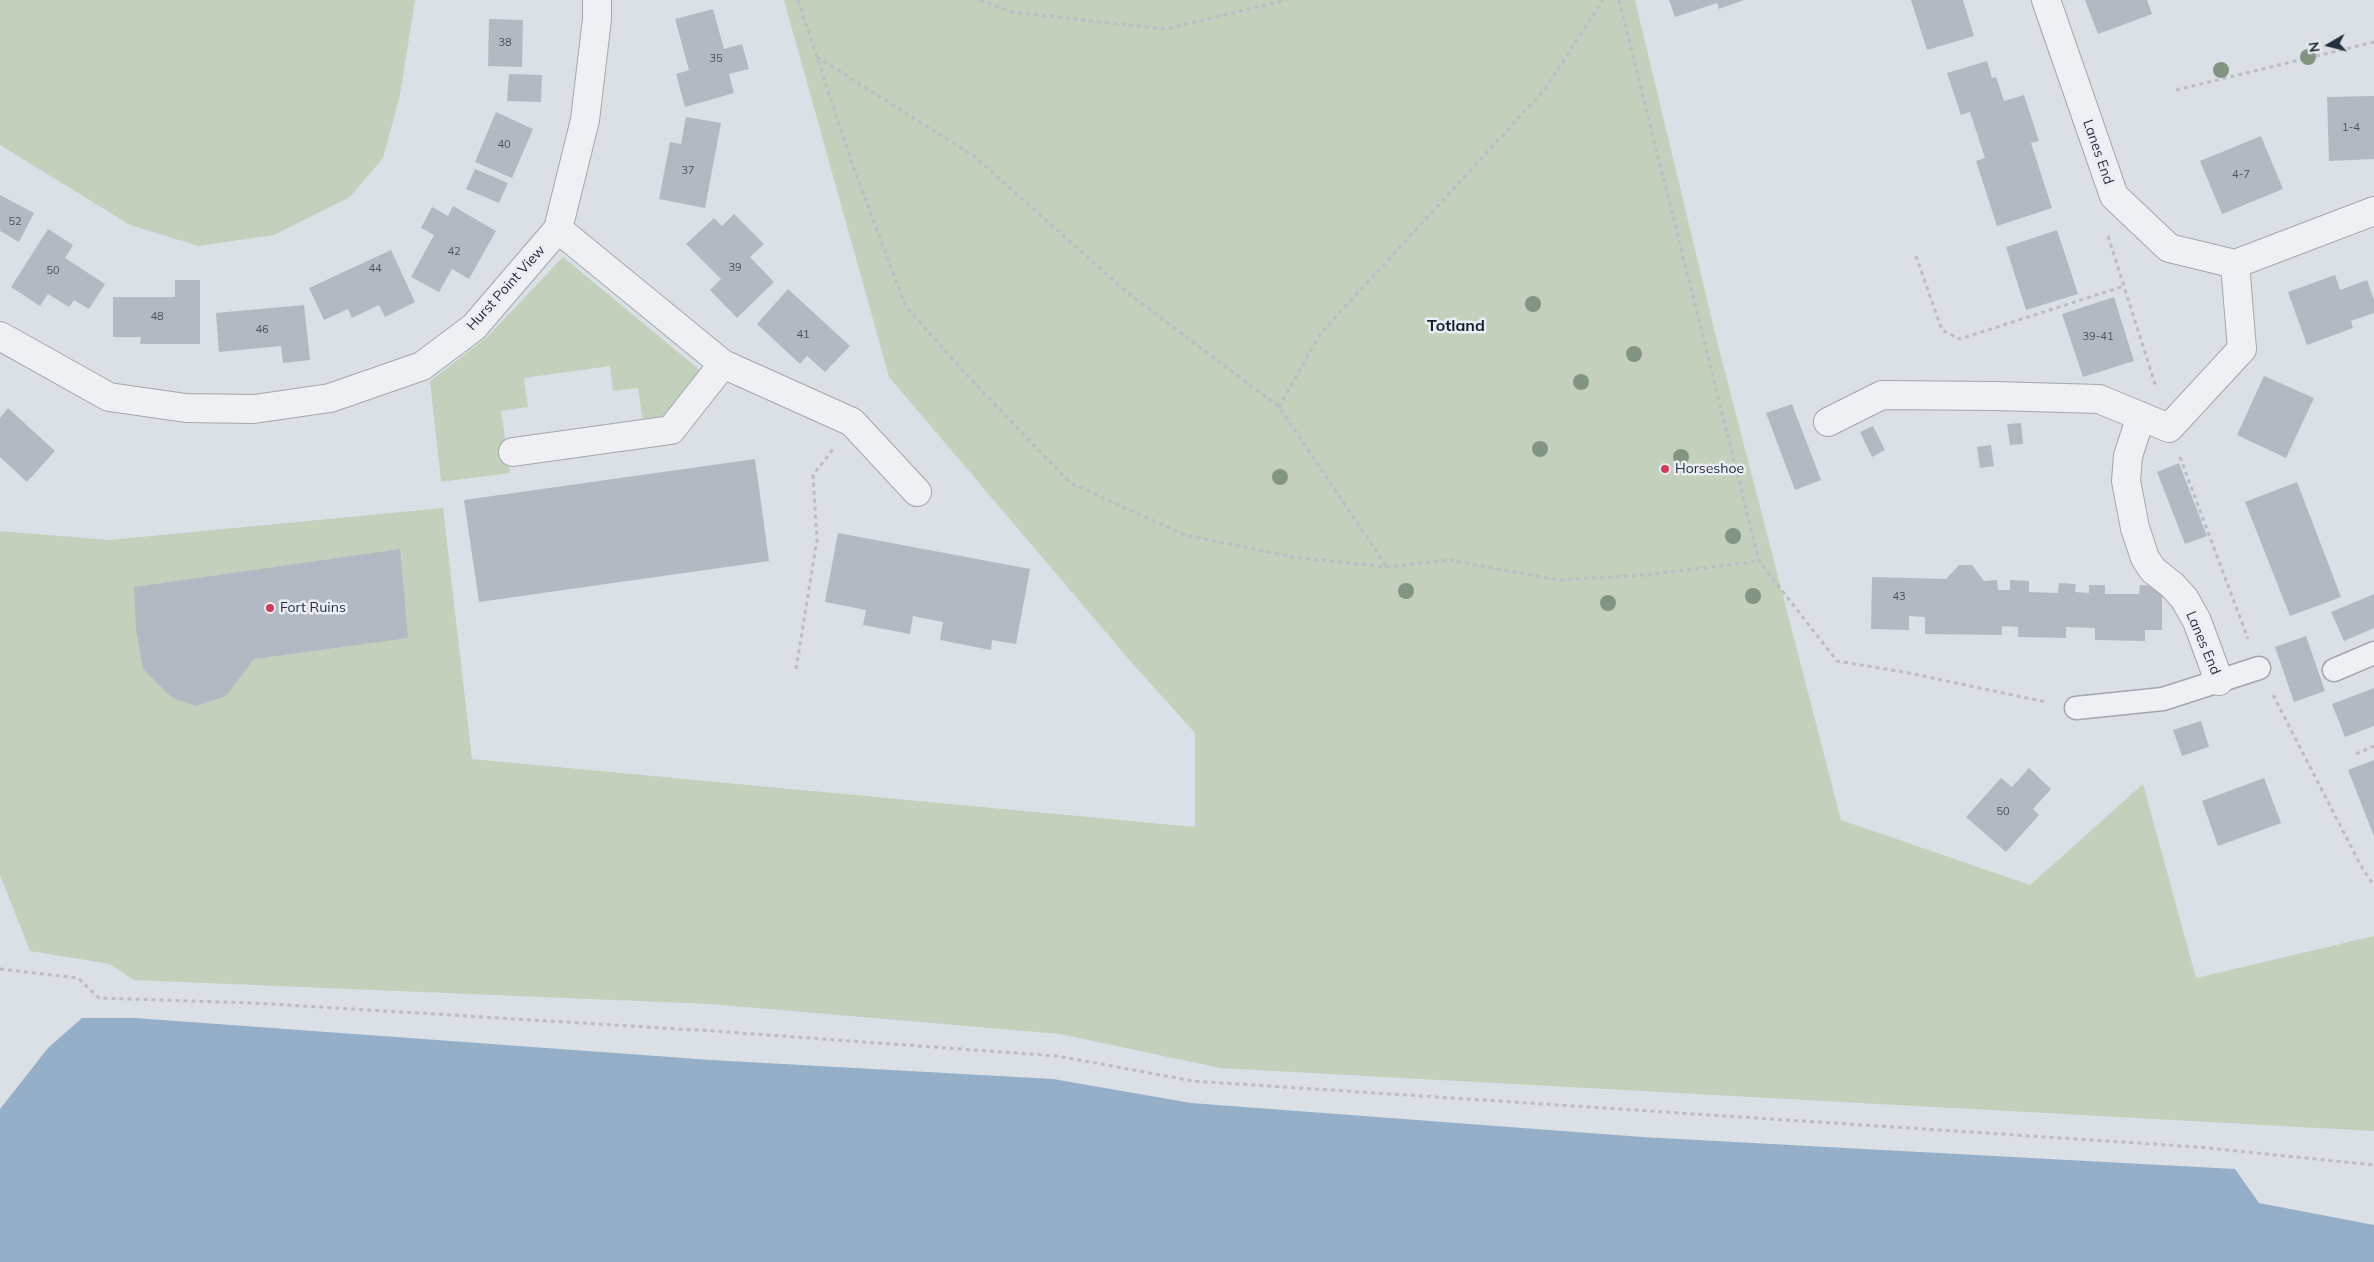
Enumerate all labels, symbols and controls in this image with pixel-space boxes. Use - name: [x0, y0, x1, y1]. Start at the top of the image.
- north arrow: [2304, 20, 2354, 70]
- house number: 38: [498, 36, 512, 50]
- text: N: [2304, 41, 2324, 54]
- house number: 35: [709, 52, 723, 66]
- street label: Lanes End: [2079, 117, 2117, 187]
- house number: 1-4: [2342, 121, 2360, 135]
- house number: 40: [497, 138, 511, 152]
- house number: 37: [681, 164, 695, 178]
- house number: 4-7: [2232, 168, 2250, 182]
- house number: 52: [8, 215, 22, 229]
- street label: Hurst Point View: [463, 242, 549, 334]
- house number: 42: [447, 245, 461, 259]
- house number: 39: [728, 261, 742, 275]
- house number: 44: [368, 262, 382, 276]
- house number: 50: [46, 264, 60, 278]
- house number: 48: [150, 310, 164, 324]
- district label: Totland: [1427, 316, 1485, 336]
- house number: 46: [255, 323, 269, 337]
- house number: 41: [796, 328, 810, 342]
- house number: 39-41: [2082, 330, 2114, 344]
- place label: Horseshoe: [1675, 461, 1744, 477]
- marker: Horseshoe: [1659, 463, 1671, 475]
- house number: 43: [1892, 590, 1906, 604]
- place label: Fort Ruins: [280, 600, 346, 616]
- marker: Fort Ruins: [264, 602, 276, 614]
- street label: Lanes End: [2182, 609, 2224, 677]
- house number: 50: [1996, 805, 2010, 819]

